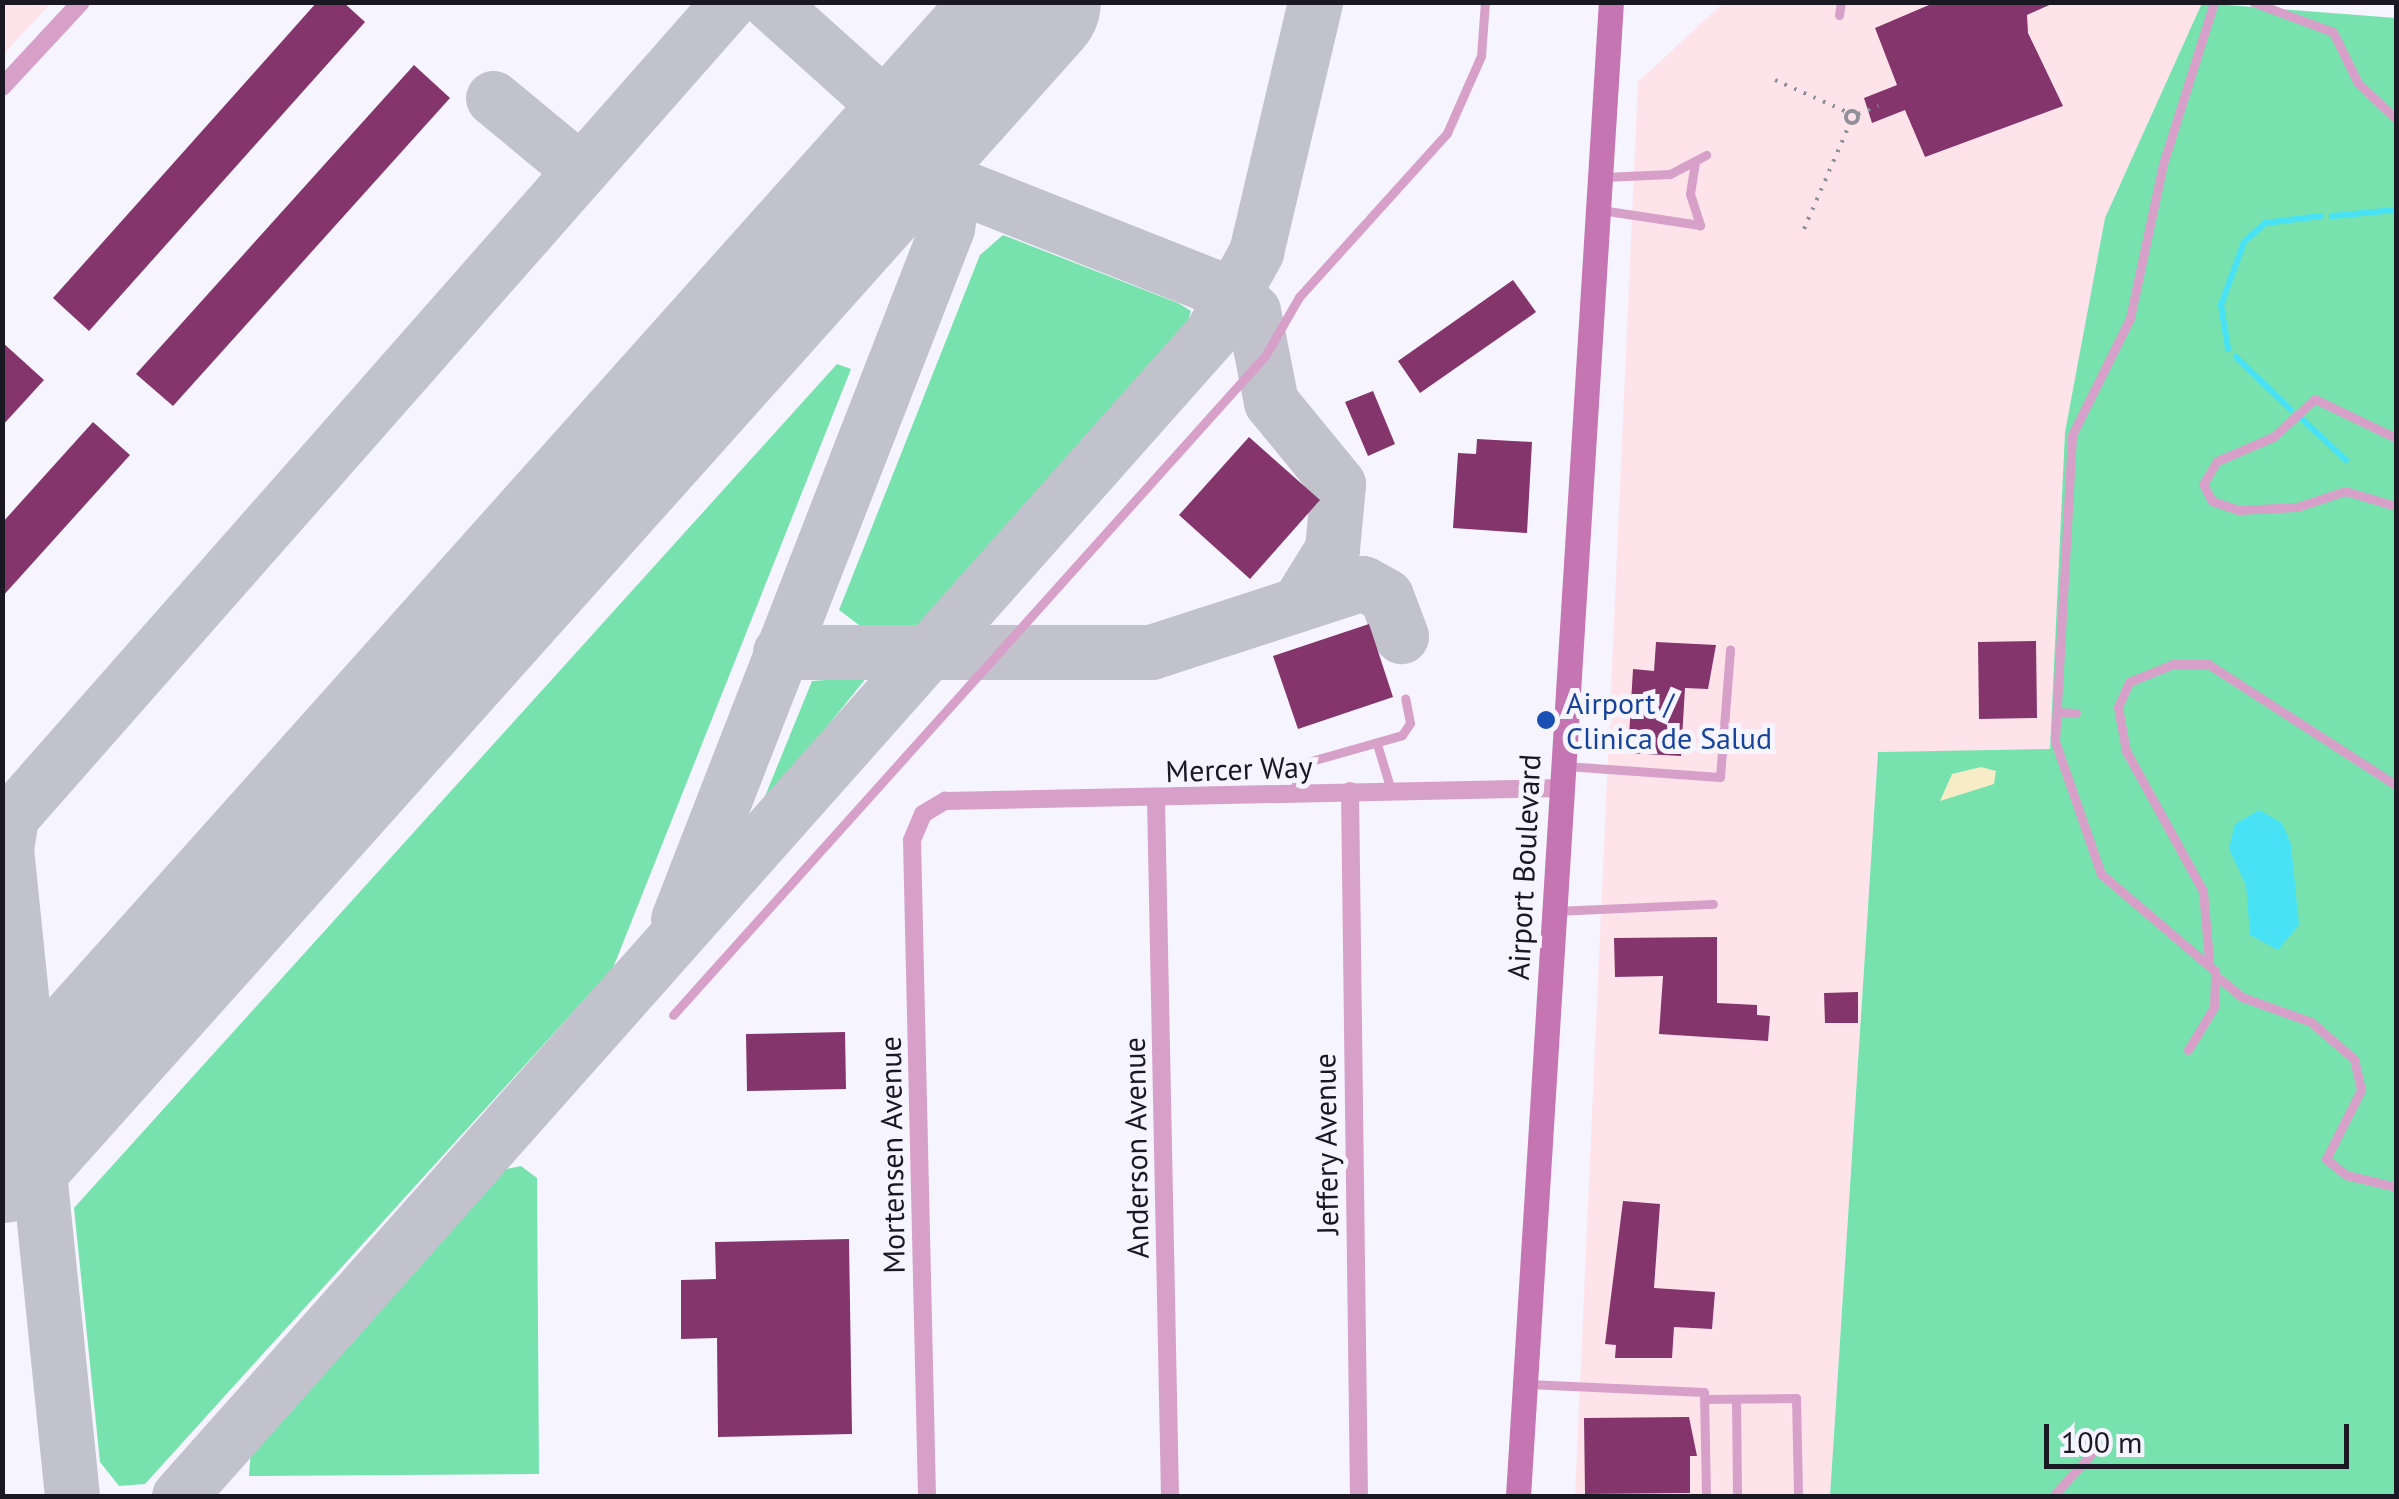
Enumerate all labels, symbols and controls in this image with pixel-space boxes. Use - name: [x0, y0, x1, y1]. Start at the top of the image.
- place label: Airport / Clinica de Salud: [1566, 685, 1772, 756]
- marker: Airport / Clinica de Salud: [1535, 709, 1557, 731]
- street label: Mercer Way: [1164, 748, 1314, 790]
- street label: Airport Boulevard: [1500, 753, 1548, 981]
- street label: Mortensen Avenue: [872, 1036, 912, 1274]
- street label: Anderson Avenue: [1116, 1037, 1156, 1259]
- street label: Jeffery Avenue: [1306, 1052, 1346, 1236]
- scale bar: [2049, 1404, 2354, 1466]
- text: 100 m: [2061, 1422, 2142, 1461]

